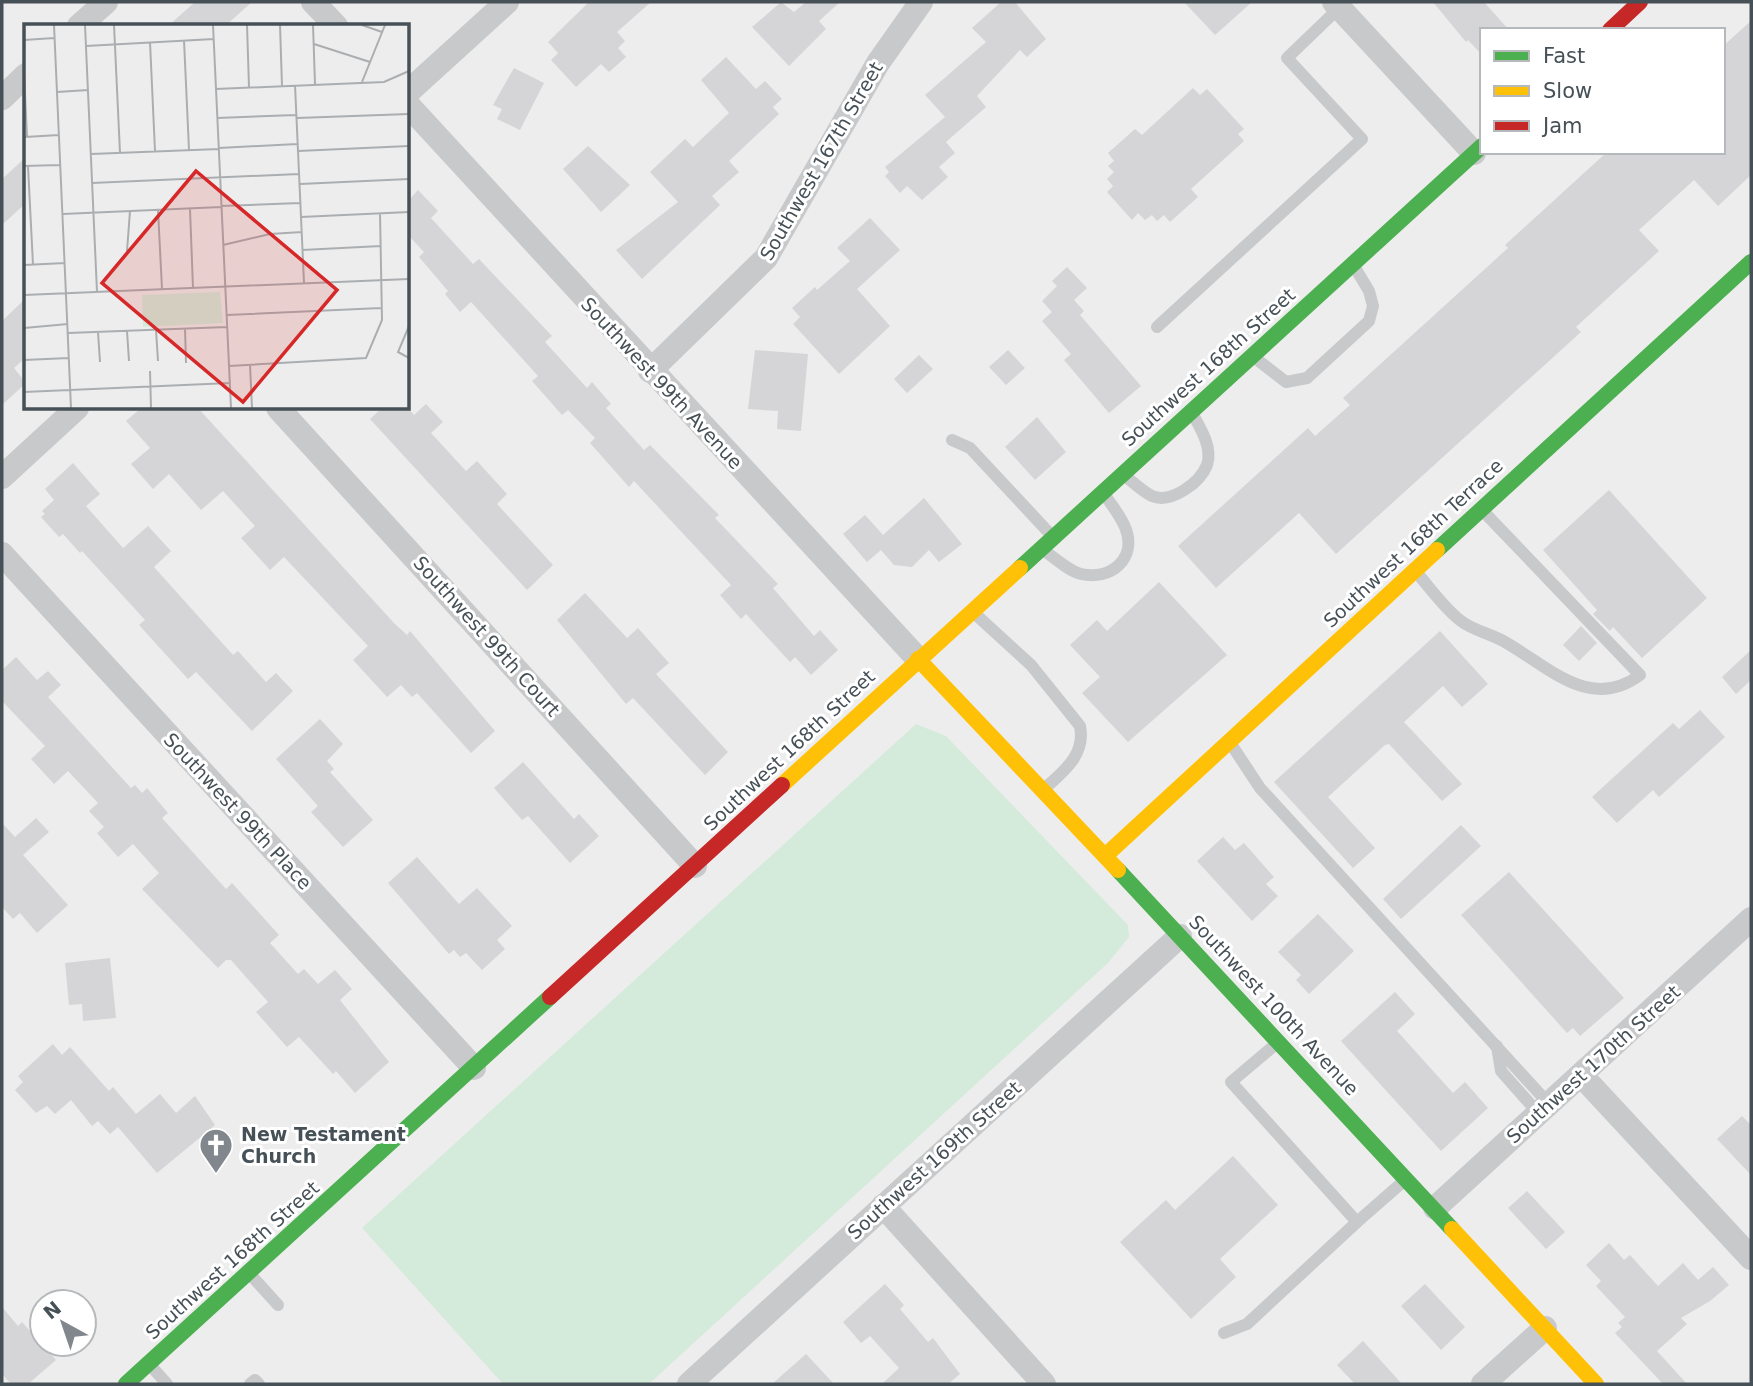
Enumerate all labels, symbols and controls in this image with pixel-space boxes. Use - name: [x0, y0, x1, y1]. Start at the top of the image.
- inset map: [24, 24, 410, 410]
- legend: [1480, 28, 1725, 154]
- text: Fast: [1543, 44, 1585, 68]
- street label: Southwest 167th Street: [755, 58, 887, 264]
- text: Slow: [1543, 79, 1592, 103]
- text: Jam: [1541, 114, 1583, 138]
- street label: Southwest 168th Street: [1117, 283, 1299, 451]
- street label: Southwest 99th Avenue: [577, 293, 747, 473]
- street label: Southwest 168th Terrace: [1319, 454, 1507, 632]
- street label: Southwest 99th Court: [409, 551, 565, 721]
- street label: Southwest 168th Street: [699, 665, 879, 835]
- street label: Southwest 99th Place: [160, 728, 316, 894]
- street label: Southwest 100th Avenue: [1185, 910, 1363, 1100]
- street label: Southwest 170th Street: [1502, 980, 1684, 1148]
- street label: Southwest 169th Street: [843, 1076, 1025, 1244]
- place label: New Testament Church: [241, 1123, 406, 1167]
- church icon: New Testament Church: [197, 1126, 235, 1175]
- street label: Southwest 168th Street: [141, 1176, 323, 1344]
- north arrow: [28, 1288, 98, 1358]
- text: N: [39, 1296, 65, 1324]

